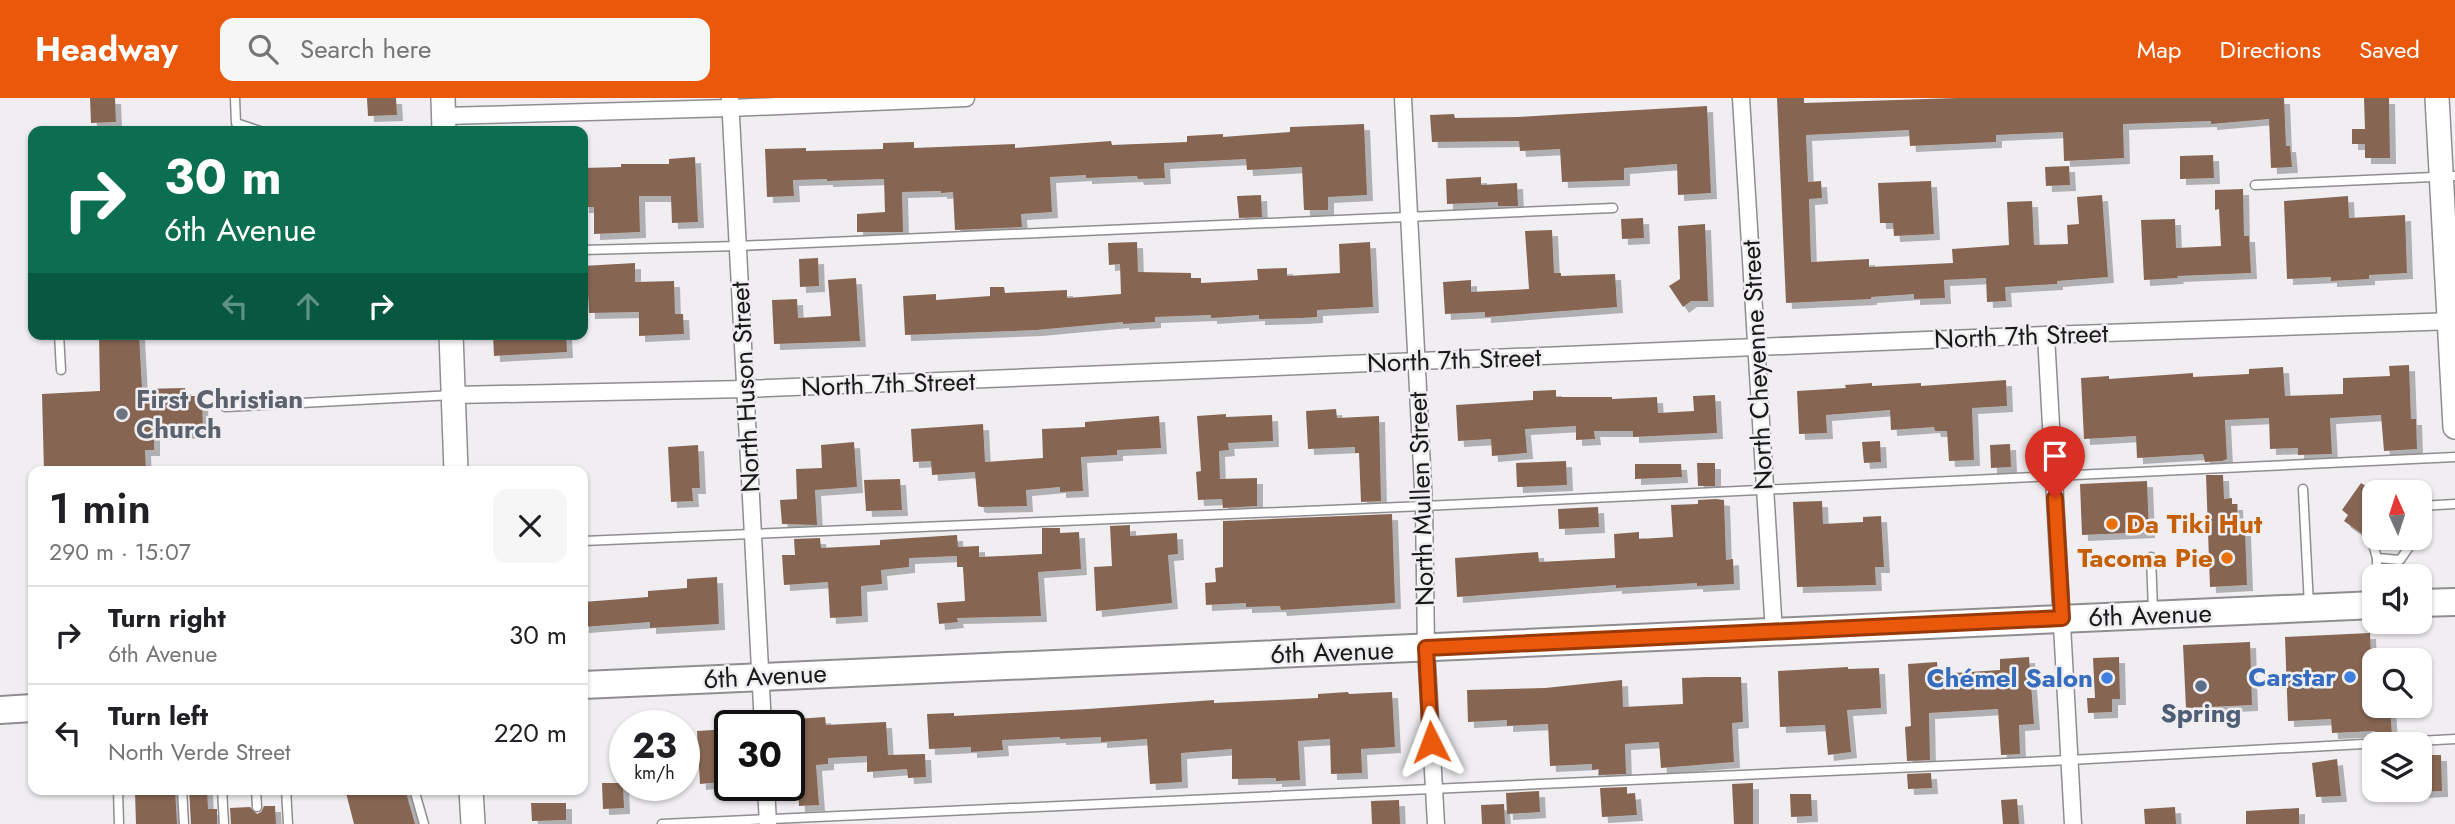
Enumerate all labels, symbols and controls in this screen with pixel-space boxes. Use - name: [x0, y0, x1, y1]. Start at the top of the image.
- search box: [220, 18, 710, 81]
- text: Headway: [35, 26, 178, 73]
- icon: search: [244, 30, 282, 68]
- text: Search here: [300, 30, 431, 68]
- text: Map: [2137, 32, 2182, 67]
- text: Directions: [2220, 32, 2321, 67]
- text: Saved: [2359, 32, 2420, 67]
- text: 30 m: [164, 142, 282, 212]
- icon: right: [49, 154, 140, 245]
- text: 6th Avenue: [164, 207, 316, 253]
- street label: North Cheyenne Street: [1731, 238, 1783, 491]
- street label: North Huson Street: [720, 280, 770, 494]
- icon: left: [216, 287, 254, 325]
- icon: ahead: [289, 287, 327, 325]
- icon: right: [362, 287, 400, 325]
- street label: North 7th Street: [1933, 314, 2110, 358]
- street label: North 7th Street: [1366, 338, 1543, 382]
- street label: North 7th Street: [800, 362, 977, 406]
- place label: First Christian Church: [136, 380, 303, 448]
- street label: North Mullen Street: [1398, 390, 1444, 607]
- marker: First Christian Church: [114, 406, 130, 422]
- pin: [2025, 426, 2085, 498]
- icon: arrive: [2036, 437, 2074, 475]
- text: 1 min: [49, 478, 151, 539]
- north arrow: [2362, 480, 2432, 550]
- map controls: [2362, 480, 2432, 802]
- button: close: [493, 489, 567, 563]
- place label: Da Tiki Hut: [2126, 505, 2263, 543]
- marker: Da Tiki Hut: [2104, 516, 2120, 532]
- text: 290 m · 15:07: [49, 535, 191, 569]
- place label: Tacoma Pie: [2077, 539, 2213, 577]
- marker: Tacoma Pie: [2219, 550, 2235, 566]
- button: sound: [2362, 564, 2432, 634]
- street label: 6th Avenue: [2088, 594, 2212, 636]
- text: Turn right: [108, 599, 226, 637]
- icon: right: [49, 616, 87, 654]
- text: 30 m: [509, 616, 567, 654]
- street label: 6th Avenue: [1270, 631, 1394, 673]
- text: 6th Avenue: [108, 637, 217, 671]
- button: search: [2362, 648, 2432, 718]
- street label: 6th Avenue: [702, 654, 828, 698]
- place label: Carstar: [2248, 658, 2336, 696]
- place label: Chémel Salon: [1926, 659, 2093, 697]
- marker: Carstar: [2342, 669, 2358, 685]
- marker: Chémel Salon: [2099, 670, 2115, 686]
- marker: Spring: [2193, 678, 2209, 694]
- place label: Spring: [2161, 694, 2241, 732]
- text: Turn left: [108, 697, 208, 735]
- position arrow: [1394, 705, 1468, 779]
- speed limit sign: 30: [714, 710, 805, 801]
- icon: left: [49, 714, 87, 752]
- text: 220 m: [494, 714, 567, 752]
- text: 23: [632, 721, 677, 771]
- button: layers: [2362, 732, 2432, 802]
- text: North Verde Street: [108, 735, 291, 769]
- text: km/h: [634, 760, 675, 786]

